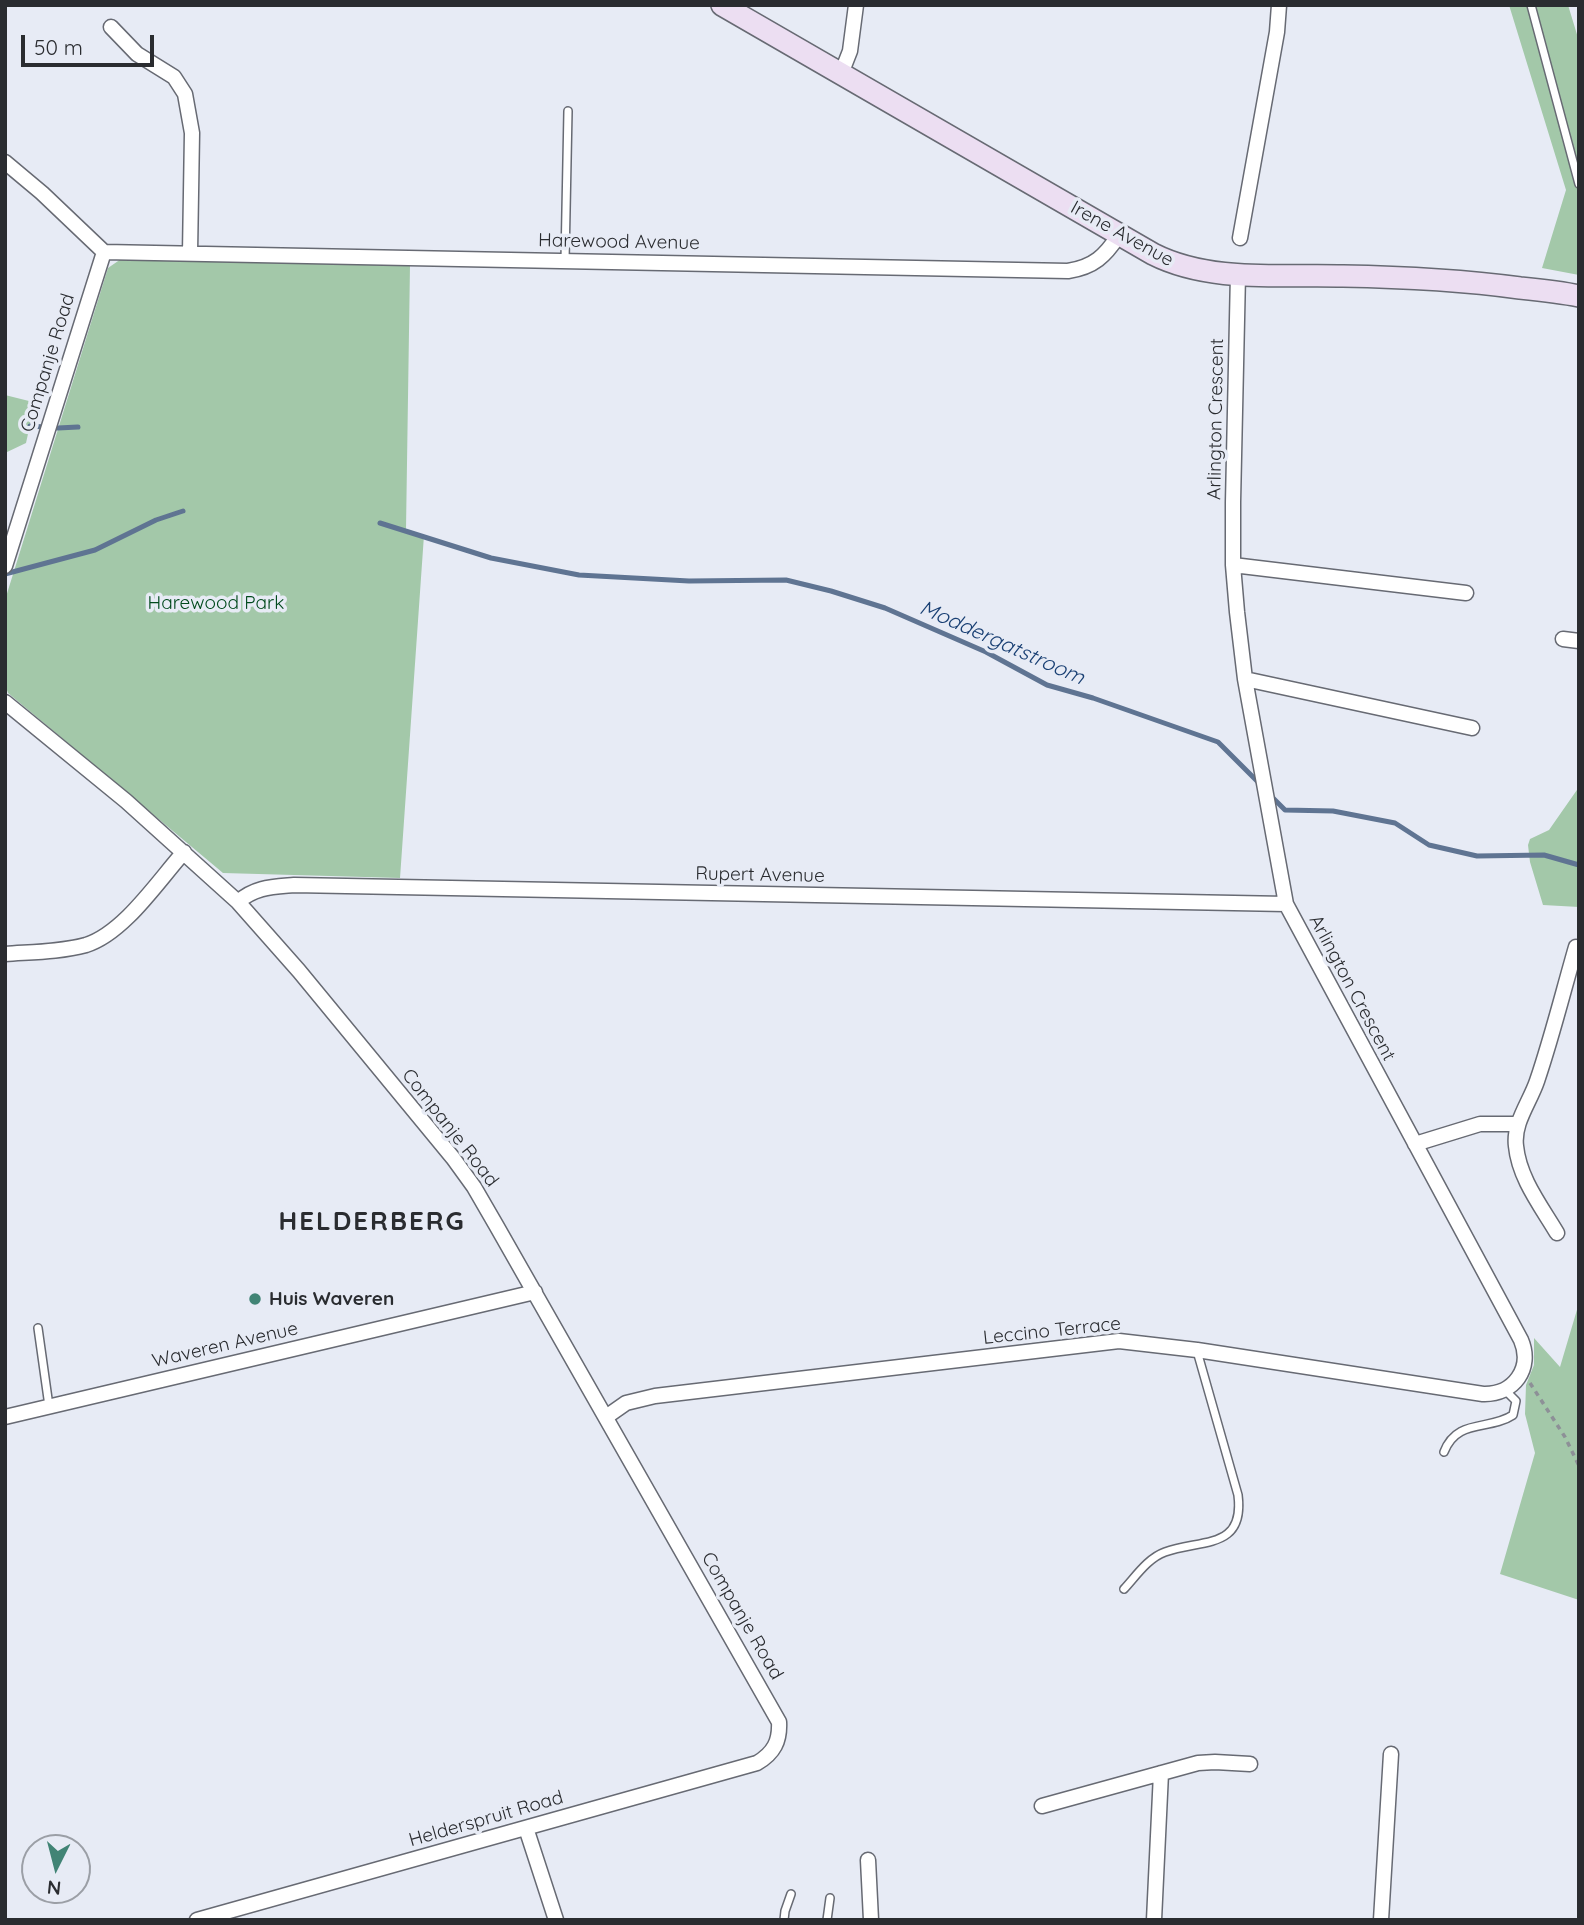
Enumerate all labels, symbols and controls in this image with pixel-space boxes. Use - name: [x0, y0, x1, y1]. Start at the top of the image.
- scale bar: [24, 21, 158, 65]
- text: 50 m: [34, 34, 83, 60]
- street label: Irene Avenue: [1067, 196, 1177, 272]
- street label: Harewood Avenue: [538, 229, 700, 255]
- street label: Companje Road: [16, 291, 80, 435]
- street label: Arlington Crescent: [1203, 338, 1229, 500]
- park label: Harewood Park: [148, 592, 284, 614]
- water label: Moddergatstroom: [916, 595, 1088, 691]
- street label: Rupert Avenue: [695, 862, 825, 888]
- street label: Arlington Crescent: [1304, 911, 1400, 1065]
- street label: Companje Road: [397, 1064, 503, 1192]
- district label: HELDERBERG: [280, 1206, 464, 1238]
- place label: Huis Waveren: [269, 1288, 394, 1310]
- marker: Huis Waveren: [247, 1291, 263, 1307]
- street label: Leccino Terrace: [982, 1312, 1122, 1350]
- street label: Waveren Avenue: [150, 1317, 300, 1373]
- street label: Companje Road: [696, 1548, 788, 1684]
- street label: Helderspruit Road: [406, 1786, 566, 1852]
- north arrow: [21, 1834, 91, 1904]
- text: N: [46, 1875, 62, 1901]

